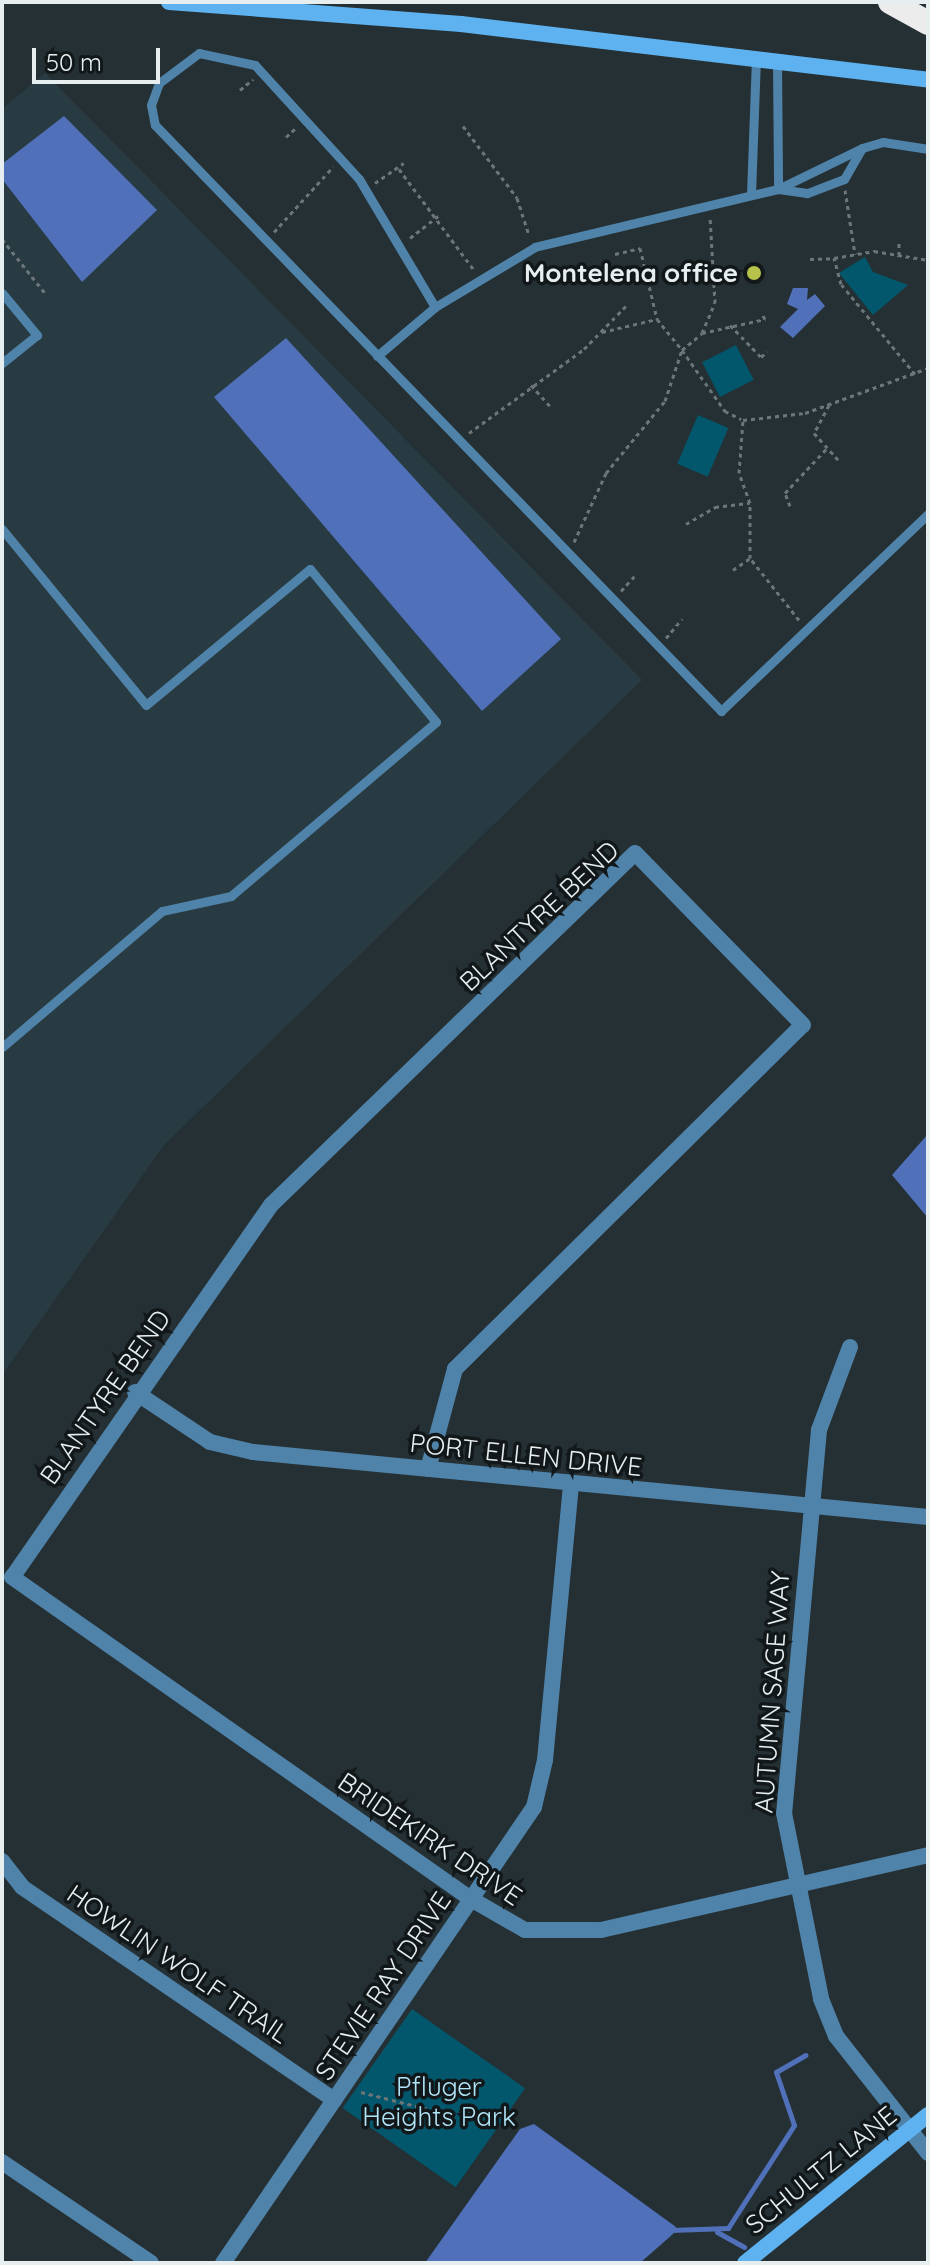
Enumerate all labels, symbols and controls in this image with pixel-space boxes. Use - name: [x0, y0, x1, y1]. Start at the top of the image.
- scale bar: [36, 32, 164, 82]
- text: 50 m: [46, 47, 102, 77]
- place label: Montelena office: [524, 257, 738, 289]
- marker: Montelena office: [745, 264, 763, 282]
- street label: BLANTYRE BEND: [453, 834, 625, 998]
- street label: BLANTYRE BEND: [33, 1304, 177, 1490]
- street label: PORT ELLEN DRIVE: [408, 1427, 644, 1483]
- street label: AUTUMN SAGE WAY: [748, 1570, 796, 1814]
- street label: BRIDEKIRK DRIVE: [332, 1766, 528, 1912]
- street label: HOWLIN WOLF TRAIL: [61, 1878, 295, 2050]
- street label: STEVIE RAY DRIVE: [309, 1886, 457, 2086]
- park label: Pfluger Heights Park: [362, 2071, 516, 2132]
- street label: SCHULTZ LANE: [739, 2100, 903, 2240]

